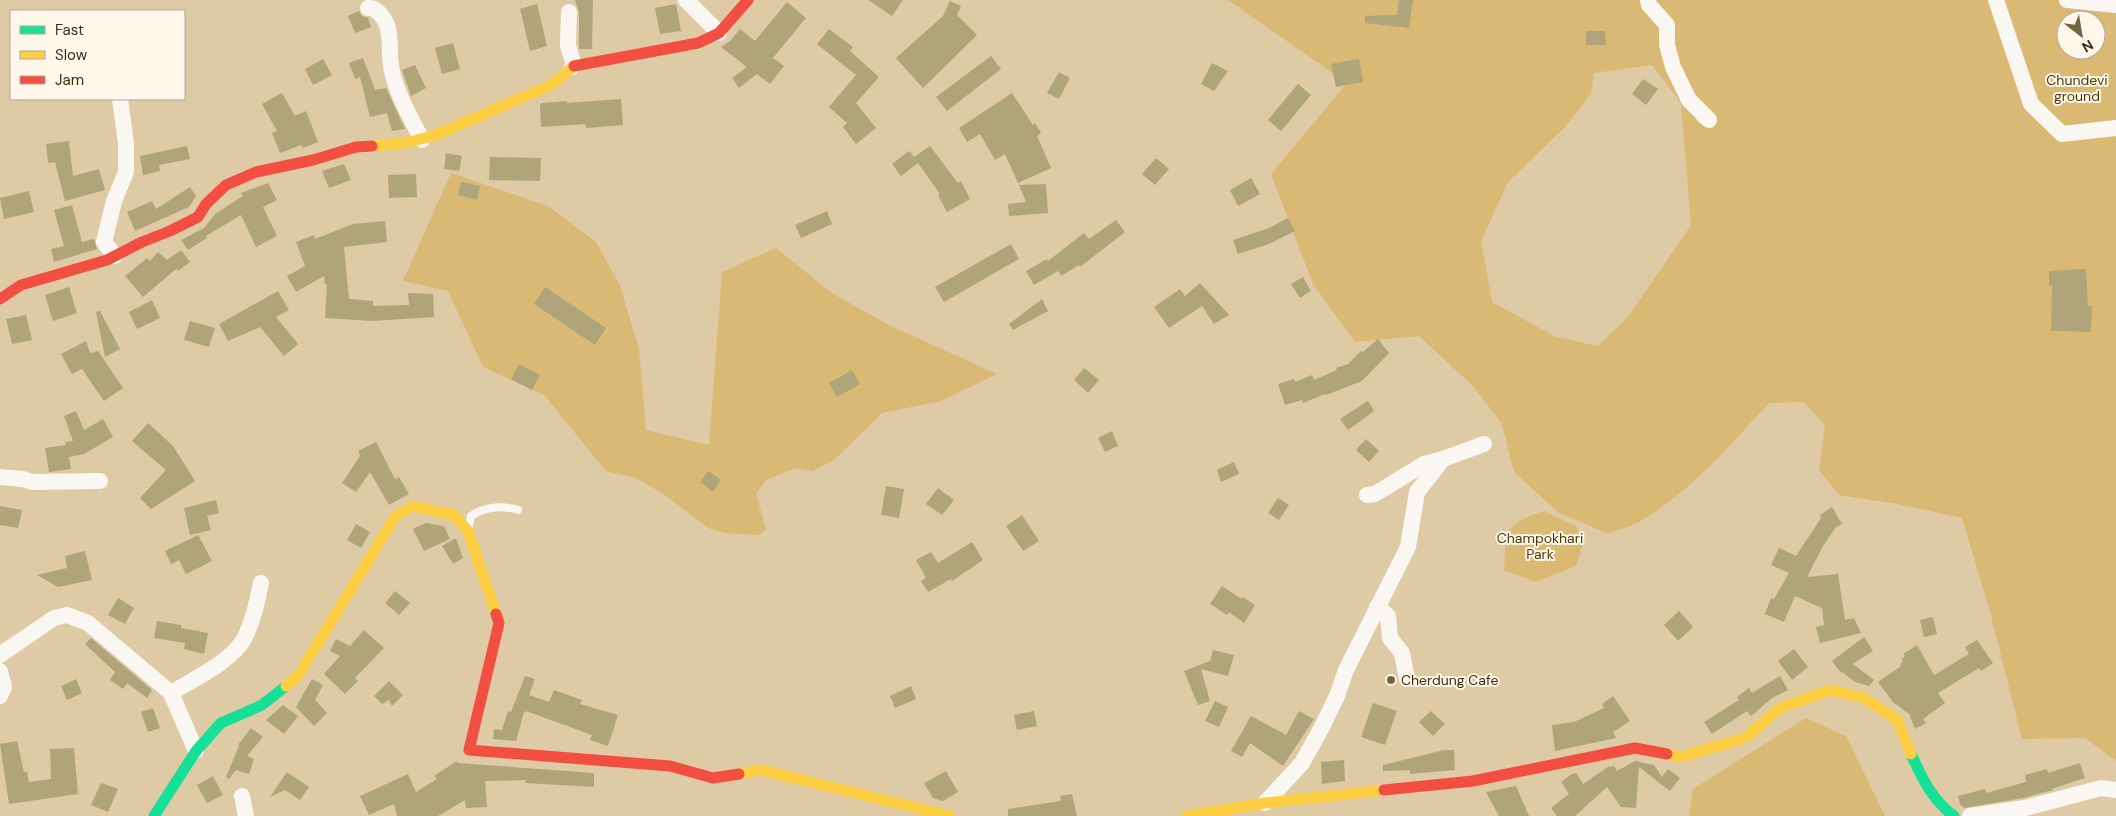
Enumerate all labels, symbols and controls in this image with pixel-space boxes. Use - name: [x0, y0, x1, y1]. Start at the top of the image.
- legend: [10, 10, 185, 100]
- north arrow: [2056, 10, 2106, 60]
- text: Fast: [55, 20, 84, 40]
- text: N: [2079, 36, 2097, 56]
- text: Slow: [55, 45, 88, 65]
- text: Jam: [55, 70, 84, 90]
- park label: Chundevi ground: [2046, 71, 2108, 105]
- park label: Champokhari Park: [1497, 529, 1583, 563]
- place label: Cherdung Cafe: [1401, 671, 1498, 689]
- marker: Cherdung Cafe: [1385, 674, 1397, 686]

